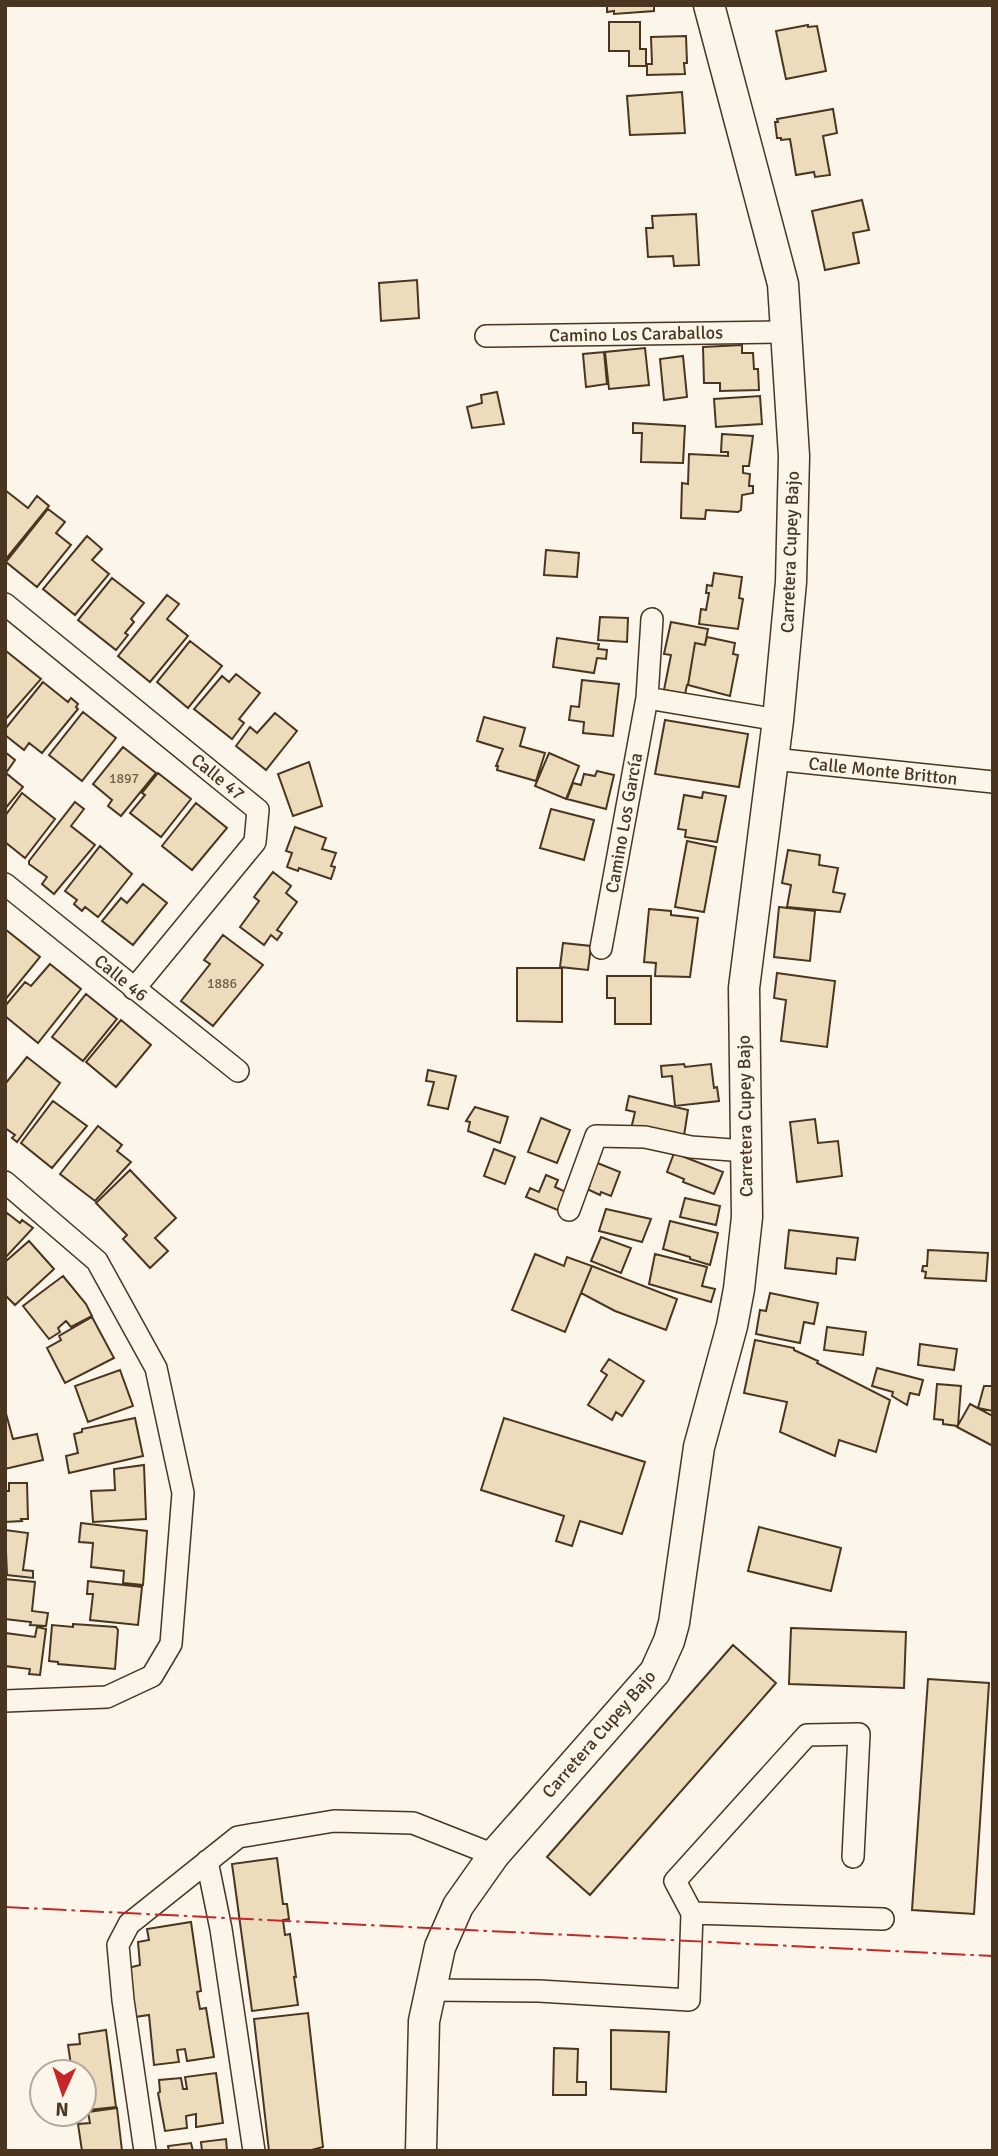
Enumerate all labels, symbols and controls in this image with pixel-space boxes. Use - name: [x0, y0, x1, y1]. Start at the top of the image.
- street label: Camino Los Caraballos: [549, 321, 723, 347]
- street label: Carretera Cupey Bajo: [776, 471, 804, 633]
- street label: Calle 47: [187, 749, 249, 805]
- street label: Camino Los García: [601, 751, 647, 895]
- street label: Calle Monte Britton: [807, 752, 959, 790]
- house number: 1897: [109, 770, 139, 787]
- street label: Calle 46: [90, 950, 152, 1006]
- house number: 1886: [207, 975, 237, 992]
- street label: Carretera Cupey Bajo: [733, 1035, 757, 1197]
- street label: Carretera Cupey Bajo: [537, 1666, 661, 1802]
- north arrow: [28, 2058, 98, 2128]
- text: N: [55, 2097, 69, 2121]

